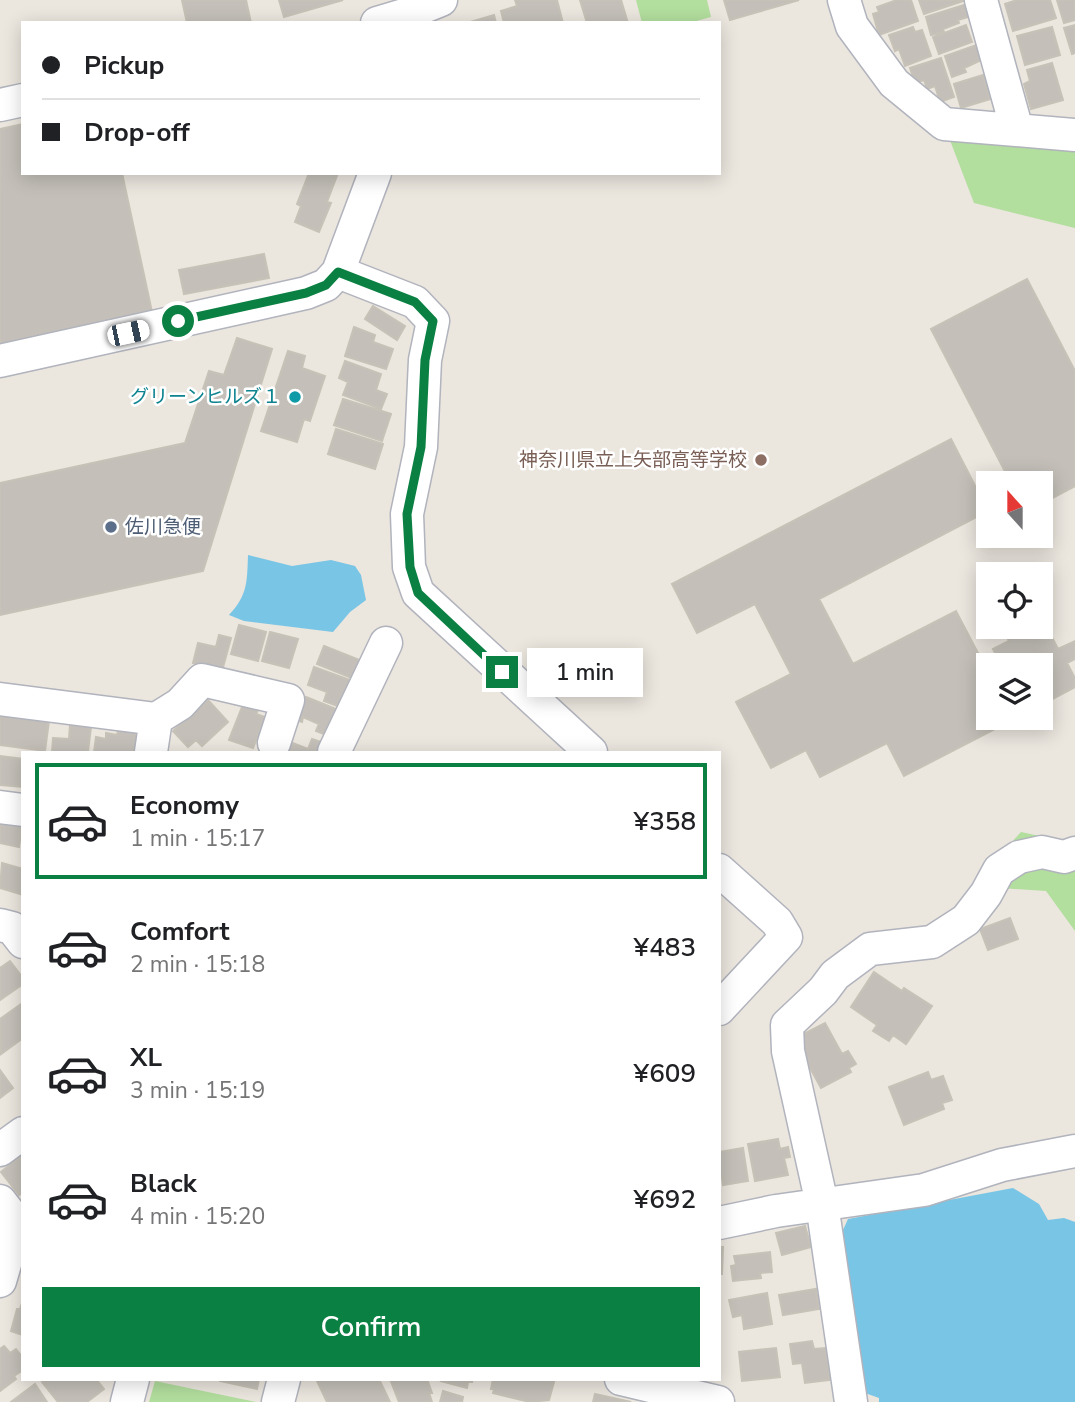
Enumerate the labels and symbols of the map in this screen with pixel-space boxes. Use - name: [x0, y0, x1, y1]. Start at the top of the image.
- route start: [162, 305, 194, 337]
- car: [106, 318, 151, 348]
- place label: グリーンヒルズ１: [130, 384, 281, 410]
- marker: グリーンヒルズ１: [287, 389, 303, 405]
- place label: 神奈川県立上矢部高等学校: [519, 447, 747, 473]
- marker: 神奈川県立上矢部高等学校: [753, 452, 769, 468]
- north arrow: [976, 471, 1054, 548]
- place label: 佐川急便: [125, 514, 201, 540]
- marker: 佐川急便: [103, 519, 119, 535]
- callout: 1 min: [526, 648, 642, 696]
- route end: [486, 656, 518, 688]

